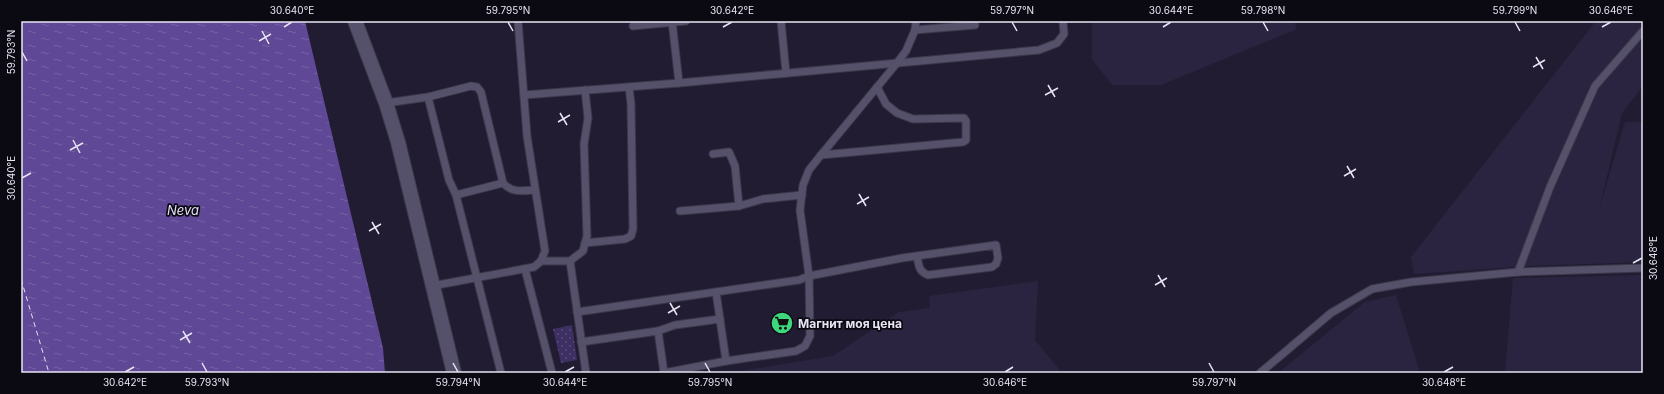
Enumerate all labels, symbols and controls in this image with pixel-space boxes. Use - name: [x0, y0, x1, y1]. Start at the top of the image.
- text: 30.640°E: [270, 4, 314, 16]
- text: 59.795°N: [486, 4, 530, 16]
- text: 30.642°E: [710, 4, 754, 16]
- text: 59.797°N: [990, 4, 1034, 16]
- text: 30.644°E: [1149, 4, 1193, 16]
- text: 59.798°N: [1241, 4, 1285, 16]
- text: 59.799°N: [1493, 4, 1537, 16]
- text: 30.646°E: [1589, 4, 1633, 16]
- text: 59.793°N: [5, 30, 17, 74]
- text: 30.640°E: [5, 156, 17, 200]
- water label: Neva: [167, 202, 199, 218]
- text: 30.648°E: [1647, 236, 1659, 280]
- supermarket icon: Магнит моя цена: [769, 310, 795, 336]
- place label: Магнит моя цена: [798, 316, 902, 331]
- text: 30.642°E: [103, 376, 147, 388]
- text: 59.793°N: [185, 376, 229, 388]
- text: 59.794°N: [436, 376, 480, 388]
- text: 30.644°E: [543, 376, 587, 388]
- text: 59.795°N: [688, 376, 732, 388]
- text: 30.646°E: [983, 376, 1027, 388]
- text: 59.797°N: [1192, 376, 1236, 388]
- text: 30.648°E: [1422, 376, 1466, 388]

